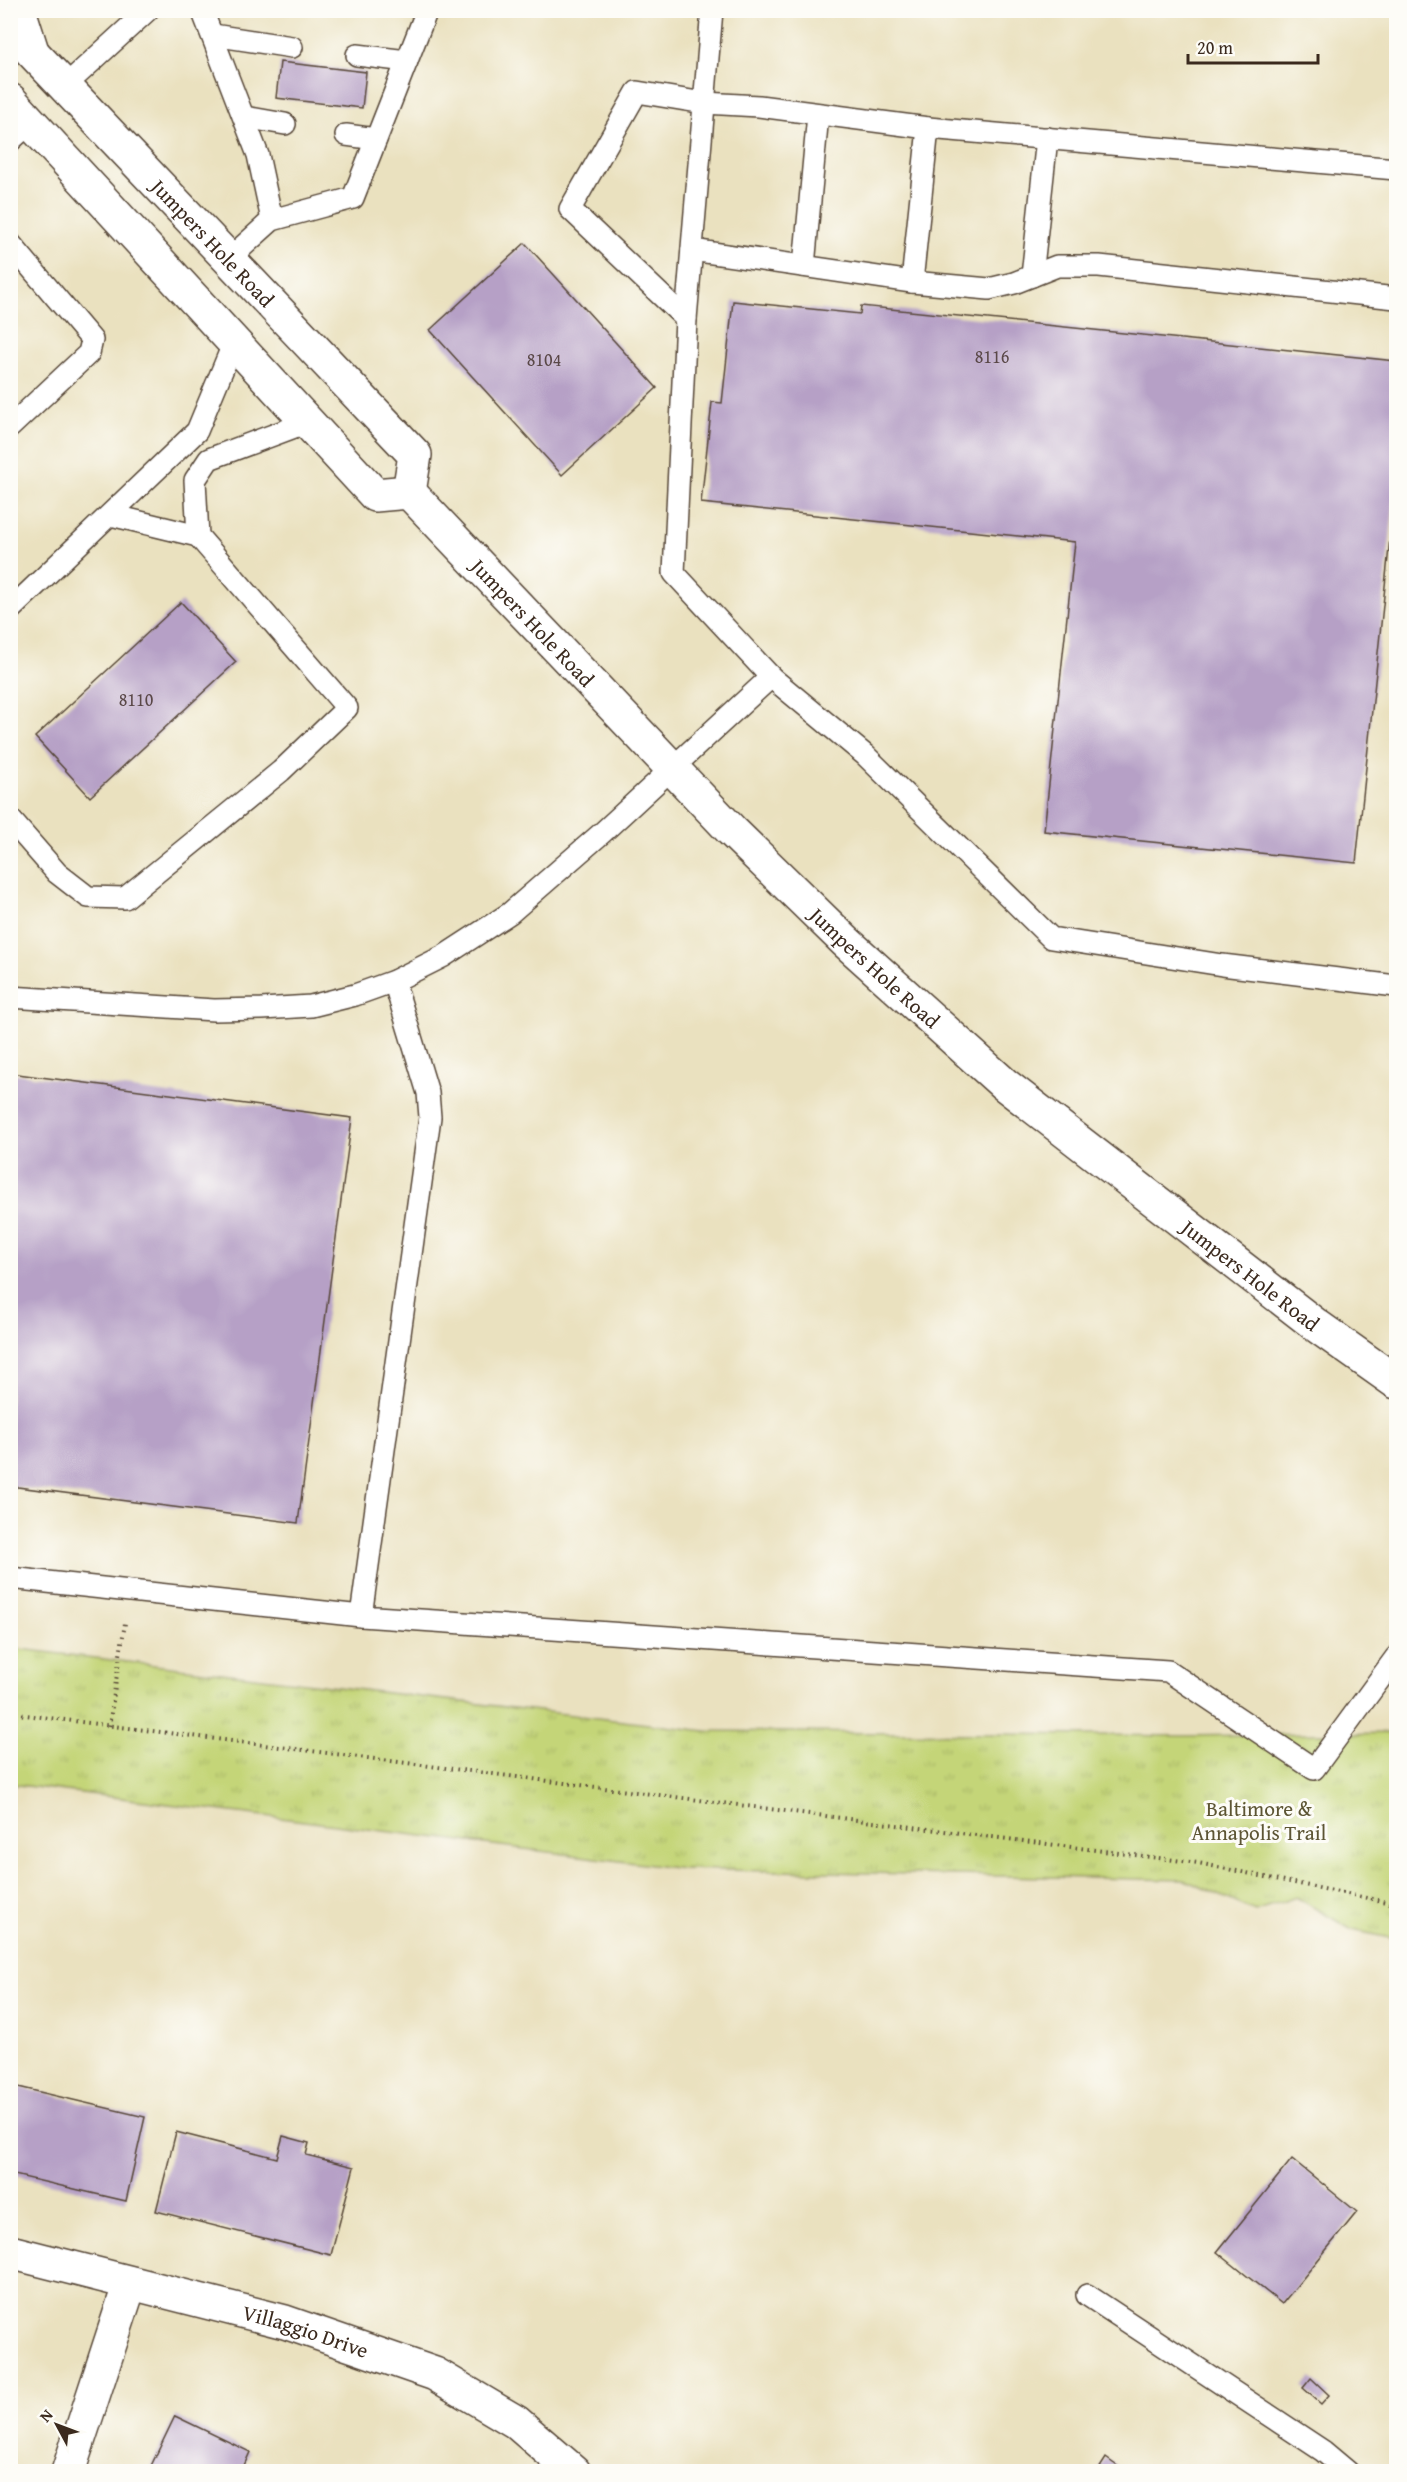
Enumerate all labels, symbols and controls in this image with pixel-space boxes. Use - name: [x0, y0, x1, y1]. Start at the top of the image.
- scale bar: [1188, 27, 1318, 65]
- text: 20 m: [1197, 34, 1233, 61]
- street label: Jumpers Hole Road: [142, 169, 282, 314]
- house number: 8116: [975, 343, 1009, 370]
- house number: 8104: [527, 346, 561, 373]
- street label: Jumpers Hole Road: [462, 549, 603, 694]
- house number: 8110: [119, 686, 154, 713]
- street label: Jumpers Hole Road: [801, 897, 948, 1036]
- street label: Jumpers Hole Road: [1173, 1210, 1327, 1339]
- park label: Baltimore & Annapolis Trail: [1192, 1793, 1327, 1848]
- street label: Villaggio Drive: [239, 2296, 373, 2365]
- north arrow: [27, 2395, 87, 2455]
- text: N: [33, 2403, 58, 2427]

